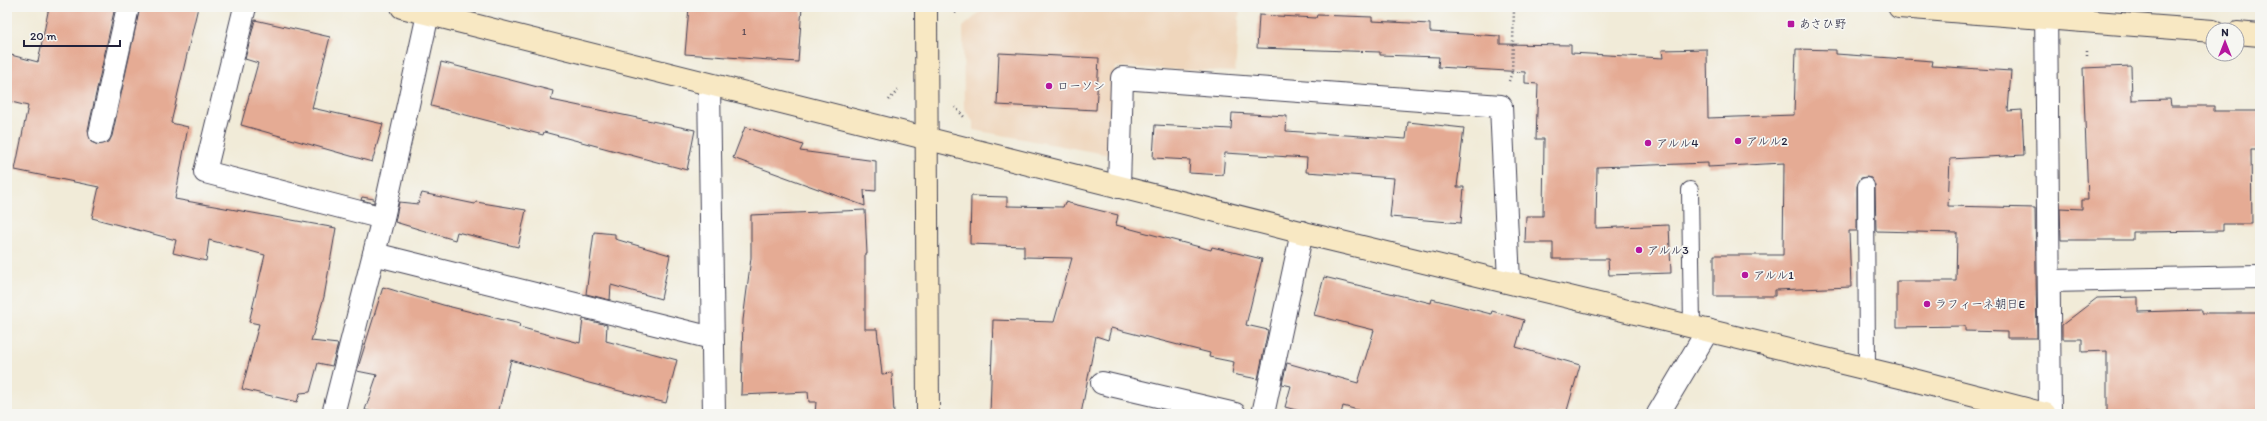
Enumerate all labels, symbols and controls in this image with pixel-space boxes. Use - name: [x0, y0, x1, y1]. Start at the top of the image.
- place label: あさひ野: [1799, 17, 1846, 31]
- marker: あさひ野: [1786, 19, 1796, 29]
- scale bar: [24, 22, 120, 48]
- north arrow: [2205, 22, 2245, 62]
- house number: 1: [742, 25, 747, 38]
- text: N: [2221, 26, 2229, 39]
- text: 20 m: [30, 29, 57, 43]
- place label: ローソン: [1057, 79, 1105, 93]
- marker: ローソン: [1044, 81, 1054, 91]
- place label: アルル2: [1746, 134, 1788, 148]
- place label: アルル4: [1656, 136, 1699, 150]
- marker: アルル2: [1733, 136, 1743, 146]
- marker: アルル4: [1643, 138, 1653, 148]
- place label: アルル3: [1647, 243, 1689, 257]
- marker: アルル3: [1634, 245, 1644, 255]
- place label: アルル1: [1753, 268, 1794, 282]
- marker: アルル1: [1740, 270, 1750, 280]
- place label: ラフィーネ朝日E: [1935, 297, 2026, 311]
- marker: ラフィーネ朝日E: [1922, 299, 1932, 309]

